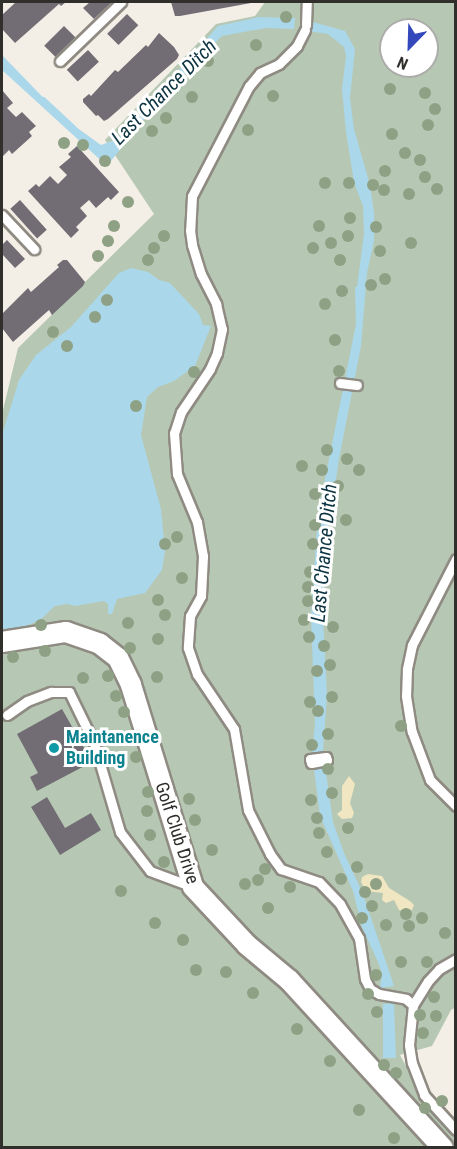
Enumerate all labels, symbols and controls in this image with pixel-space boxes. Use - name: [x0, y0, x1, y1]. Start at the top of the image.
- north arrow: [379, 18, 439, 78]
- water label: Last Chance Ditch: [106, 34, 222, 150]
- text: N: [394, 53, 411, 74]
- water label: Last Chance Ditch: [306, 483, 342, 623]
- place label: Maintanence Building: [66, 727, 159, 770]
- marker: Maintanence Building: [47, 741, 61, 755]
- street label: Golf Club Drive: [150, 779, 204, 887]

